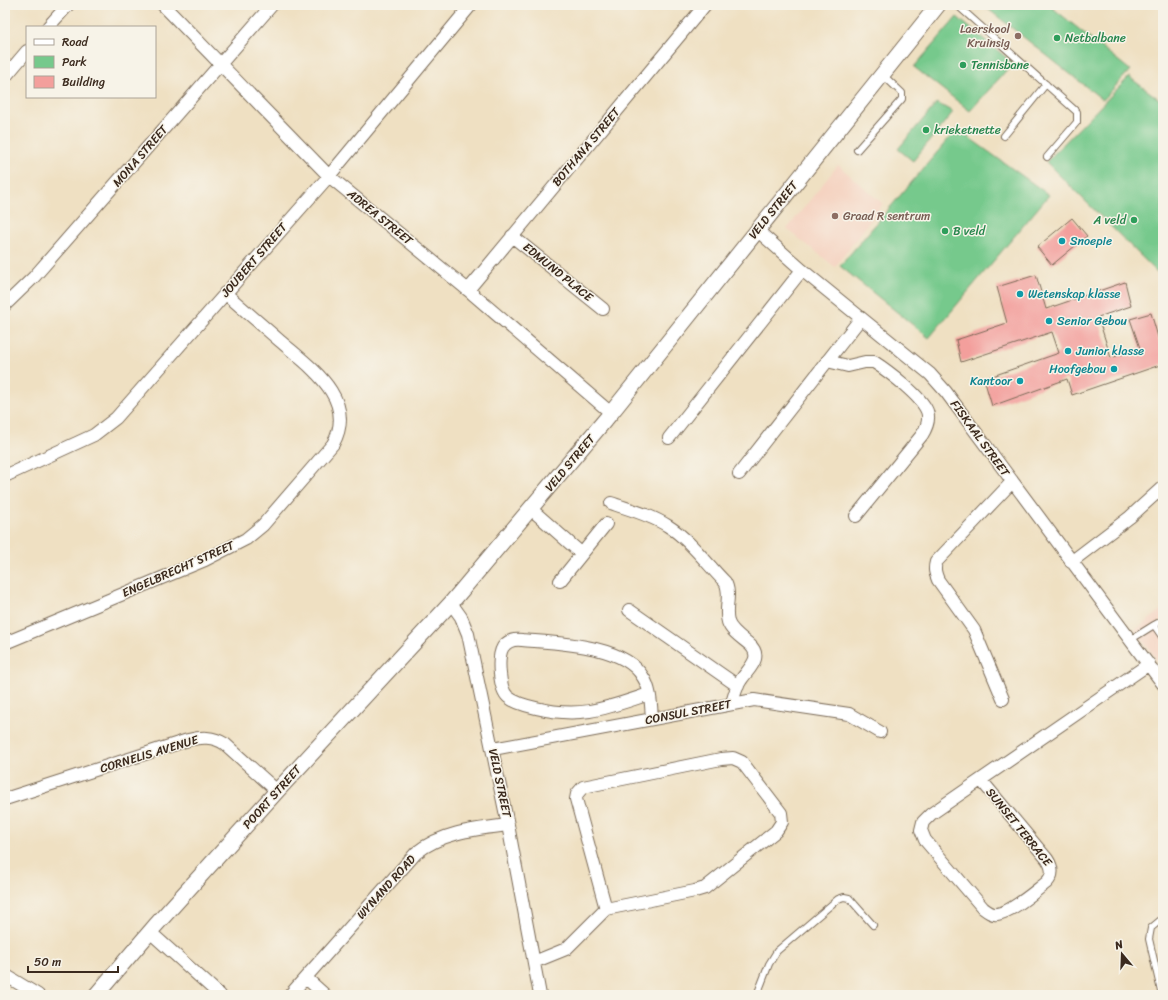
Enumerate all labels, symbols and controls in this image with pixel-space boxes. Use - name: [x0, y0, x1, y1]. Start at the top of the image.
- place label: Laerskool Kruinsig: [960, 18, 1011, 54]
- legend: [26, 26, 156, 98]
- place label: Netbalbane: [1065, 27, 1126, 49]
- text: Road: [62, 31, 89, 53]
- marker: Laerskool Kruinsig: [1013, 31, 1023, 41]
- marker: Netbalbane: [1052, 33, 1062, 43]
- text: Park: [62, 51, 87, 73]
- place label: Tennisbane: [971, 54, 1029, 76]
- marker: Tennisbane: [958, 60, 968, 70]
- text: Building: [62, 71, 105, 93]
- street label: BOTHANA STREET: [546, 102, 626, 191]
- street label: MONA STREET: [107, 119, 174, 192]
- place label: krieketnette: [934, 119, 1001, 141]
- marker: krieketnette: [921, 125, 931, 135]
- street label: VELD STREET: [742, 175, 804, 244]
- street label: ADREA STREET: [341, 183, 419, 251]
- place label: Graad R sentrum: [843, 205, 930, 227]
- place label: A veld: [1093, 209, 1127, 231]
- marker: Graad R sentrum: [830, 211, 840, 221]
- marker: A veld: [1129, 215, 1139, 225]
- street label: JOUBERT STREET: [215, 217, 293, 303]
- place label: B veld: [953, 220, 986, 242]
- marker: B veld: [940, 226, 950, 236]
- place label: Snoepie: [1070, 230, 1112, 252]
- marker: Snoepie: [1057, 236, 1067, 246]
- street label: EDMUND PLACE: [518, 237, 599, 308]
- place label: Wetenskap klasse: [1028, 283, 1121, 305]
- marker: Wetenskap klasse: [1015, 289, 1025, 299]
- place label: Senior Gebou: [1057, 310, 1128, 332]
- marker: Senior Gebou: [1044, 316, 1054, 326]
- place label: Junior klasse: [1075, 340, 1144, 362]
- marker: Junior klasse: [1063, 346, 1073, 356]
- place label: Hoofgebou: [1049, 358, 1107, 380]
- marker: Hoofgebou: [1109, 364, 1119, 374]
- place label: Kantoor: [970, 370, 1013, 392]
- marker: Kantoor: [1015, 376, 1025, 386]
- street label: FISKAAL STREET: [944, 395, 1016, 482]
- street label: VELD STREET: [539, 428, 602, 497]
- street label: ENGELBRECHT STREET: [118, 534, 239, 604]
- street label: CONSUL STREET: [643, 693, 733, 731]
- street label: CORNELIS AVENUE: [97, 728, 202, 779]
- street label: VELD STREET: [482, 747, 518, 821]
- street label: POORT STREET: [237, 759, 308, 834]
- street label: SUNSET TERRACE: [980, 783, 1059, 872]
- street label: WYNAND ROAD: [351, 849, 422, 924]
- north arrow: [1102, 934, 1142, 974]
- text: N: [1111, 935, 1126, 956]
- scale bar: [28, 948, 118, 974]
- text: 50 m: [34, 951, 61, 973]

